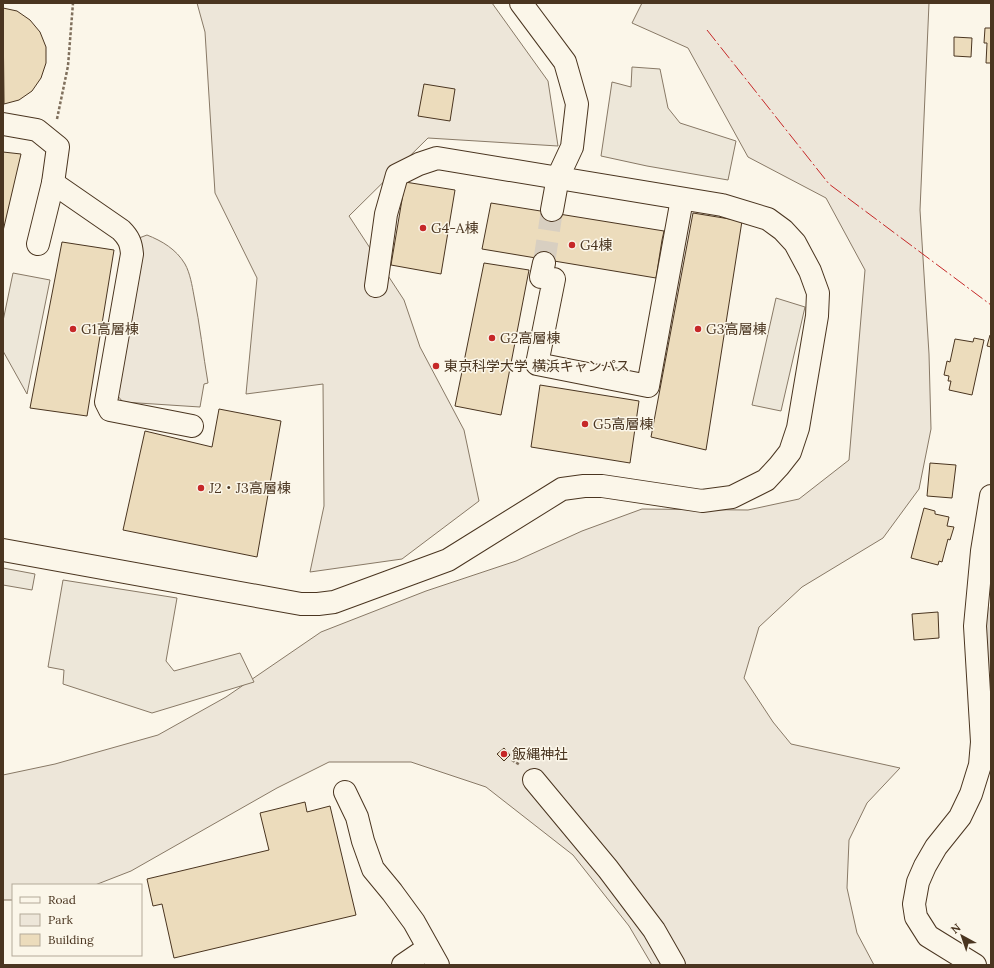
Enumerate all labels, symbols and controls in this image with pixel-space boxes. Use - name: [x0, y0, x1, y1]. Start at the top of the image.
- place label: G4-A棟: [431, 219, 479, 237]
- marker: G4-A棟: [418, 223, 428, 233]
- place label: G4棟: [580, 236, 612, 254]
- marker: G4棟: [567, 240, 577, 250]
- place label: G1高層棟: [81, 320, 139, 338]
- place label: G3高層棟: [706, 320, 766, 338]
- marker: G1高層棟: [68, 324, 78, 334]
- marker: G3高層棟: [693, 324, 703, 334]
- place label: G2高層棟: [500, 329, 560, 347]
- marker: G2高層棟: [487, 333, 497, 343]
- place label: 東京科学大学 横浜キャンパス: [444, 357, 630, 375]
- marker: 東京科学大学 横浜キャンパス: [431, 361, 441, 371]
- place label: G5高層棟: [593, 415, 653, 433]
- marker: G5高層棟: [580, 419, 590, 429]
- place label: J2・J3高層棟: [208, 479, 291, 497]
- marker: J2・J3高層棟: [196, 483, 206, 493]
- place label: 飯縄神社: [512, 745, 568, 763]
- marker: 飯縄神社: [499, 749, 509, 759]
- legend: [12, 884, 142, 956]
- text: Road: [48, 892, 76, 907]
- text: Park: [48, 912, 74, 927]
- north arrow: [942, 916, 982, 956]
- text: N: [948, 920, 964, 936]
- text: Building: [48, 932, 94, 947]

